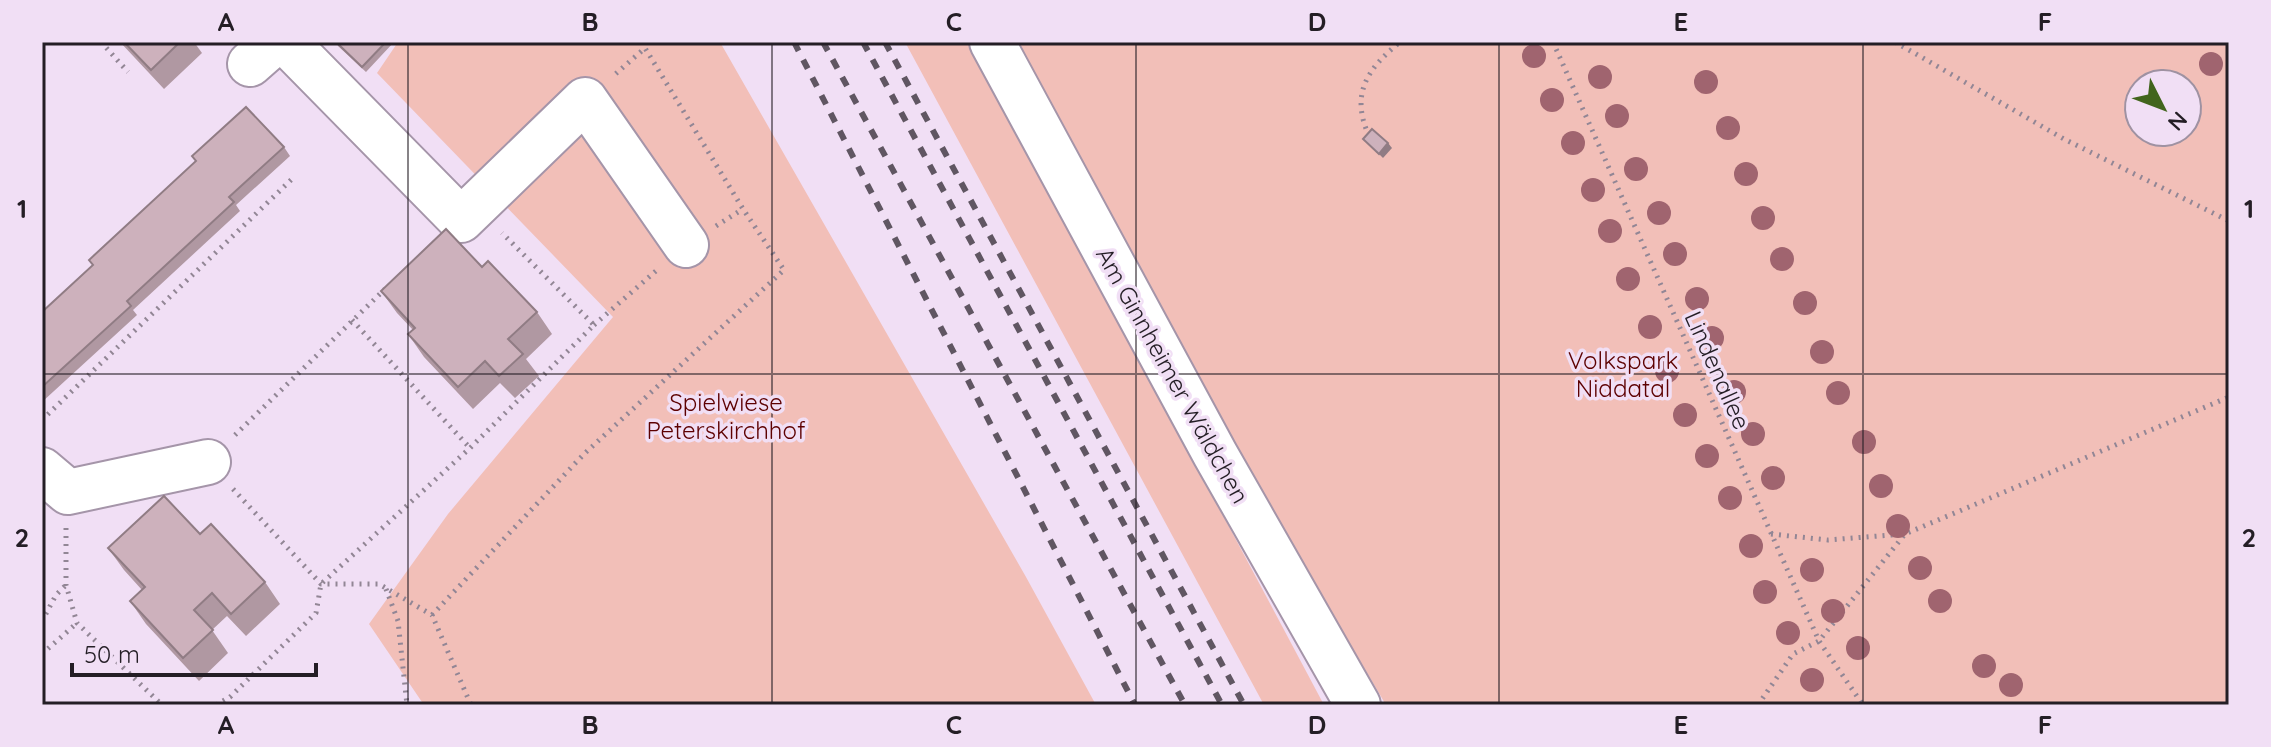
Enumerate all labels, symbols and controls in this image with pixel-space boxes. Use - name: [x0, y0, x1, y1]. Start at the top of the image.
- text: A: [218, 5, 235, 38]
- text: B: [581, 5, 599, 38]
- text: C: [946, 5, 962, 38]
- text: D: [1308, 5, 1326, 38]
- text: E: [1674, 5, 1688, 38]
- text: F: [2038, 5, 2052, 38]
- north arrow: [2123, 68, 2203, 148]
- text: N: [2162, 106, 2194, 137]
- text: 1: [17, 192, 27, 225]
- text: 1: [2244, 192, 2254, 225]
- street label: Am Ginnheimer Wäldchen: [1090, 242, 1256, 508]
- street label: Lindenallee: [1679, 306, 1757, 434]
- park label: Volkspark Niddatal: [1568, 345, 1678, 403]
- park label: Spielwiese Peterskirchhof: [646, 387, 806, 445]
- text: 2: [15, 521, 29, 554]
- text: 2: [2242, 521, 2256, 554]
- scale bar: [72, 627, 316, 677]
- text: 50 m: [84, 639, 140, 669]
- text: A: [218, 708, 235, 741]
- text: B: [581, 708, 599, 741]
- text: C: [946, 708, 962, 741]
- text: D: [1308, 708, 1326, 741]
- text: E: [1674, 708, 1688, 741]
- text: F: [2038, 708, 2052, 741]

